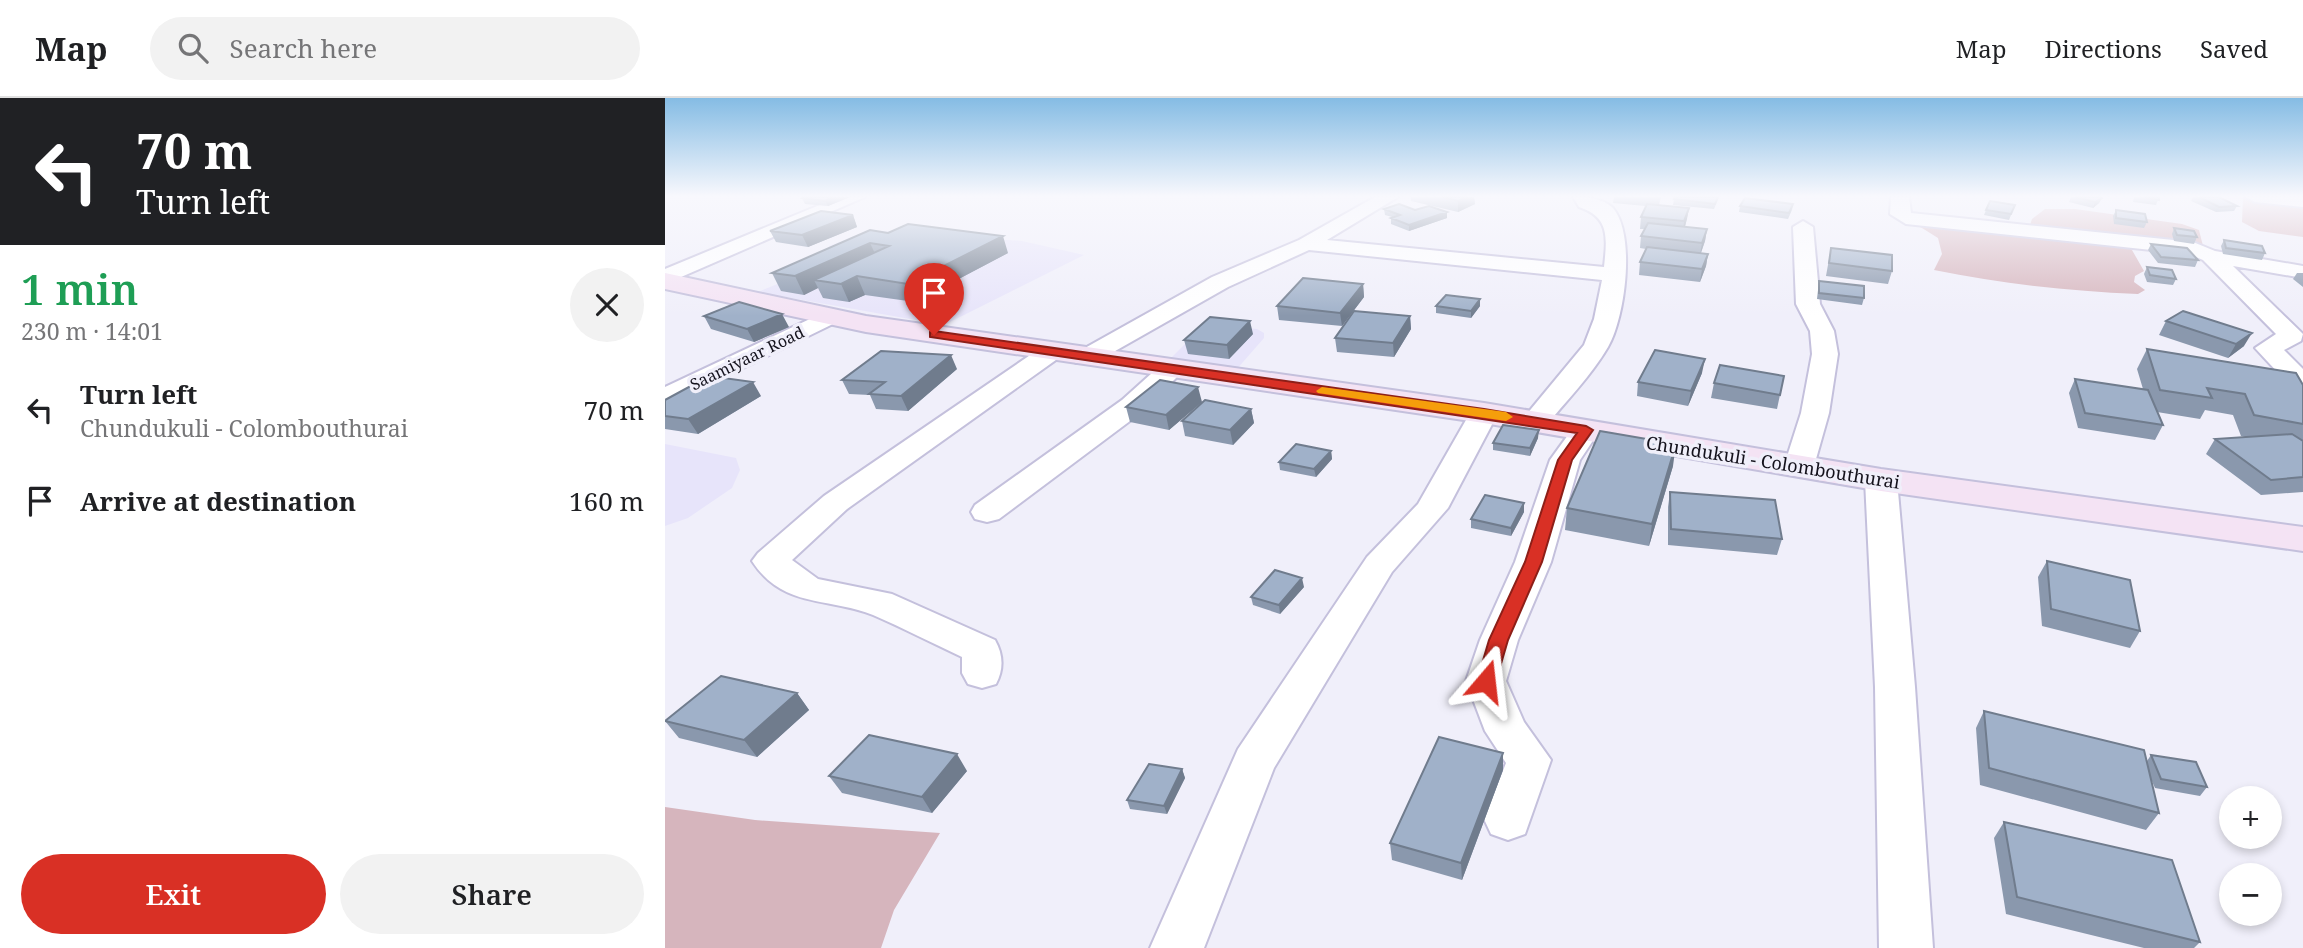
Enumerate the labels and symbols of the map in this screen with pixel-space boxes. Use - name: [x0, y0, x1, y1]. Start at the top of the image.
- pin: [904, 263, 964, 335]
- street label: Saamiyaar Road: [686, 321, 808, 395]
- street label: Chundukuli - Colombouthurai: [1644, 430, 1902, 494]
- position arrow: [1449, 644, 1523, 718]

